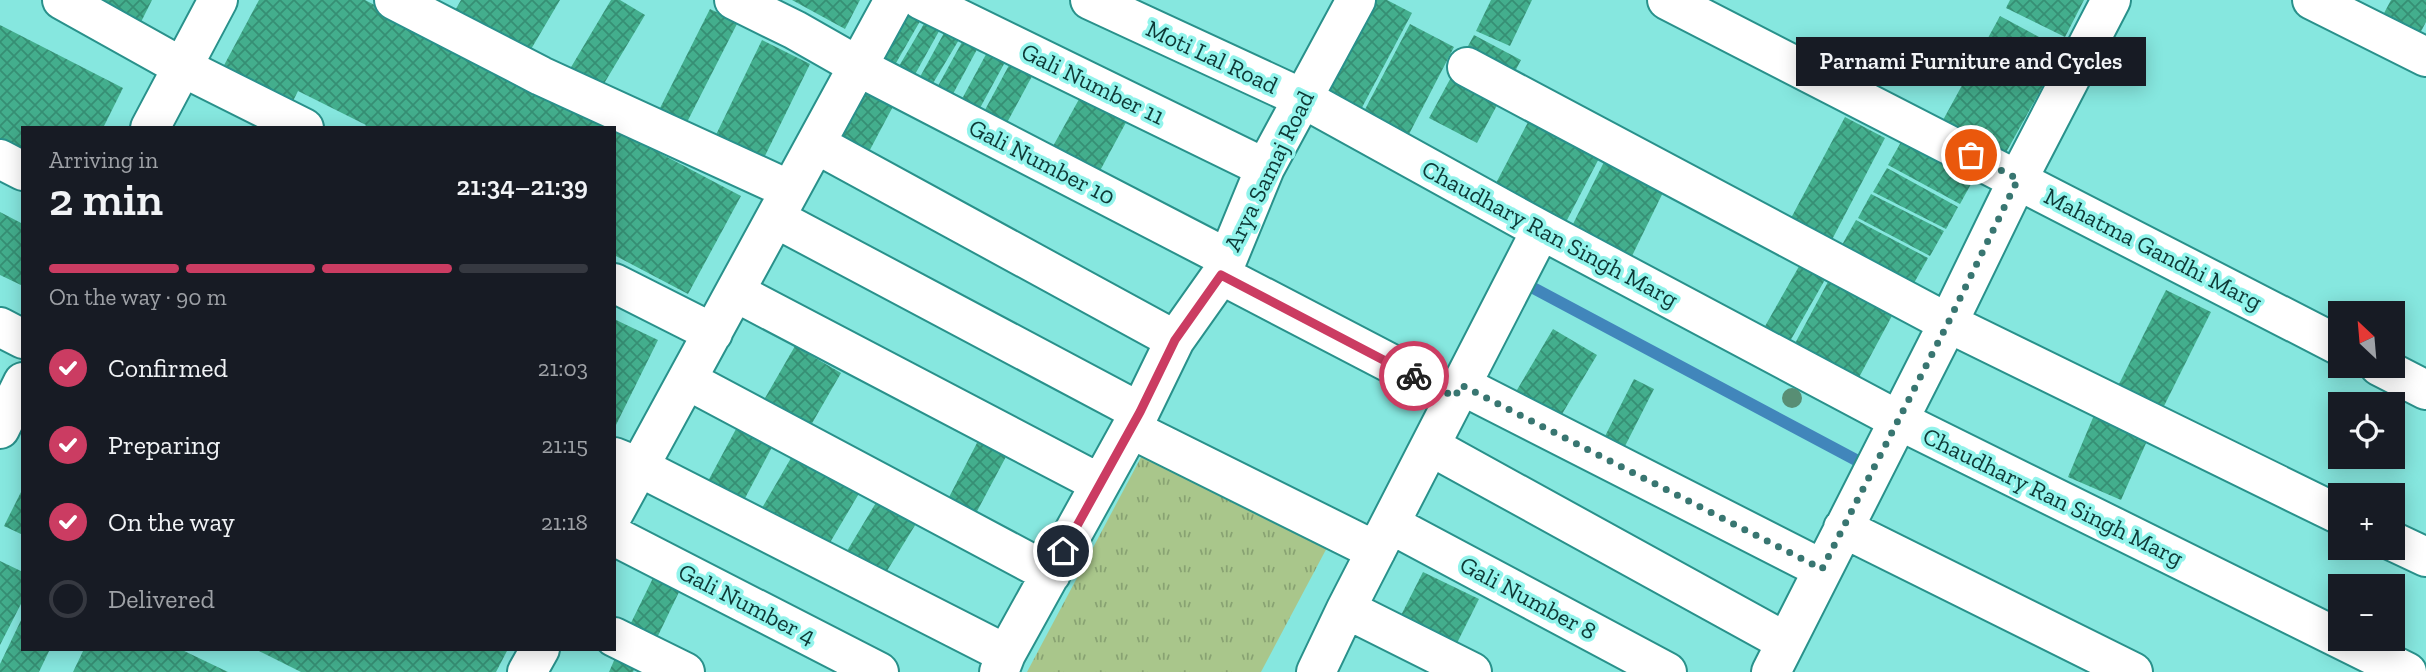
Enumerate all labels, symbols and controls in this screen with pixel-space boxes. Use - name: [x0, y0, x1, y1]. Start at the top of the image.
- street label: Moti Lal Road: [1142, 13, 1283, 100]
- street label: Gali Number 11: [1017, 36, 1170, 131]
- callout: Parnami Furniture and Cycles: [1796, 36, 2146, 85]
- text: Parnami Furniture and Cycles: [1820, 47, 2122, 75]
- street label: Arya Samaj Road: [1217, 86, 1320, 256]
- street label: Gali Number 10: [964, 112, 1120, 211]
- pin: [1941, 125, 2001, 185]
- icon: bag: [1952, 136, 1990, 174]
- text: Arriving in: [49, 146, 158, 174]
- street label: Chaudhary Ran Singh Marg: [1417, 154, 1683, 313]
- text: 21:34–21:39: [457, 170, 588, 202]
- text: 2 min: [49, 172, 163, 227]
- street label: Mahatma Gandhi Marg: [2039, 181, 2267, 316]
- text: On the way · 90 m: [49, 283, 227, 311]
- north arrow: [2328, 301, 2404, 378]
- map controls: [2328, 301, 2405, 651]
- courier: [1379, 341, 1449, 411]
- icon: check: [49, 349, 87, 387]
- text: Confirmed: [108, 352, 228, 384]
- text: 21:03: [538, 354, 588, 382]
- icon: bike: [1395, 357, 1433, 395]
- button: locate: [2328, 392, 2405, 469]
- street label: Chaudhary Ran Singh Marg: [1918, 421, 2188, 572]
- icon: check: [49, 426, 87, 464]
- text: Preparing: [108, 429, 220, 461]
- text: 21:15: [542, 431, 588, 459]
- button: +: [2328, 483, 2405, 560]
- icon: check: [49, 503, 87, 541]
- text: On the way: [108, 506, 235, 538]
- text: 21:18: [541, 508, 588, 536]
- pin: [1033, 521, 1093, 581]
- icon: home: [1044, 532, 1082, 570]
- street label: Gali Number 8: [1455, 549, 1601, 646]
- street label: Gali Number 4: [674, 557, 821, 651]
- button: −: [2328, 574, 2405, 651]
- text: Delivered: [108, 583, 215, 615]

